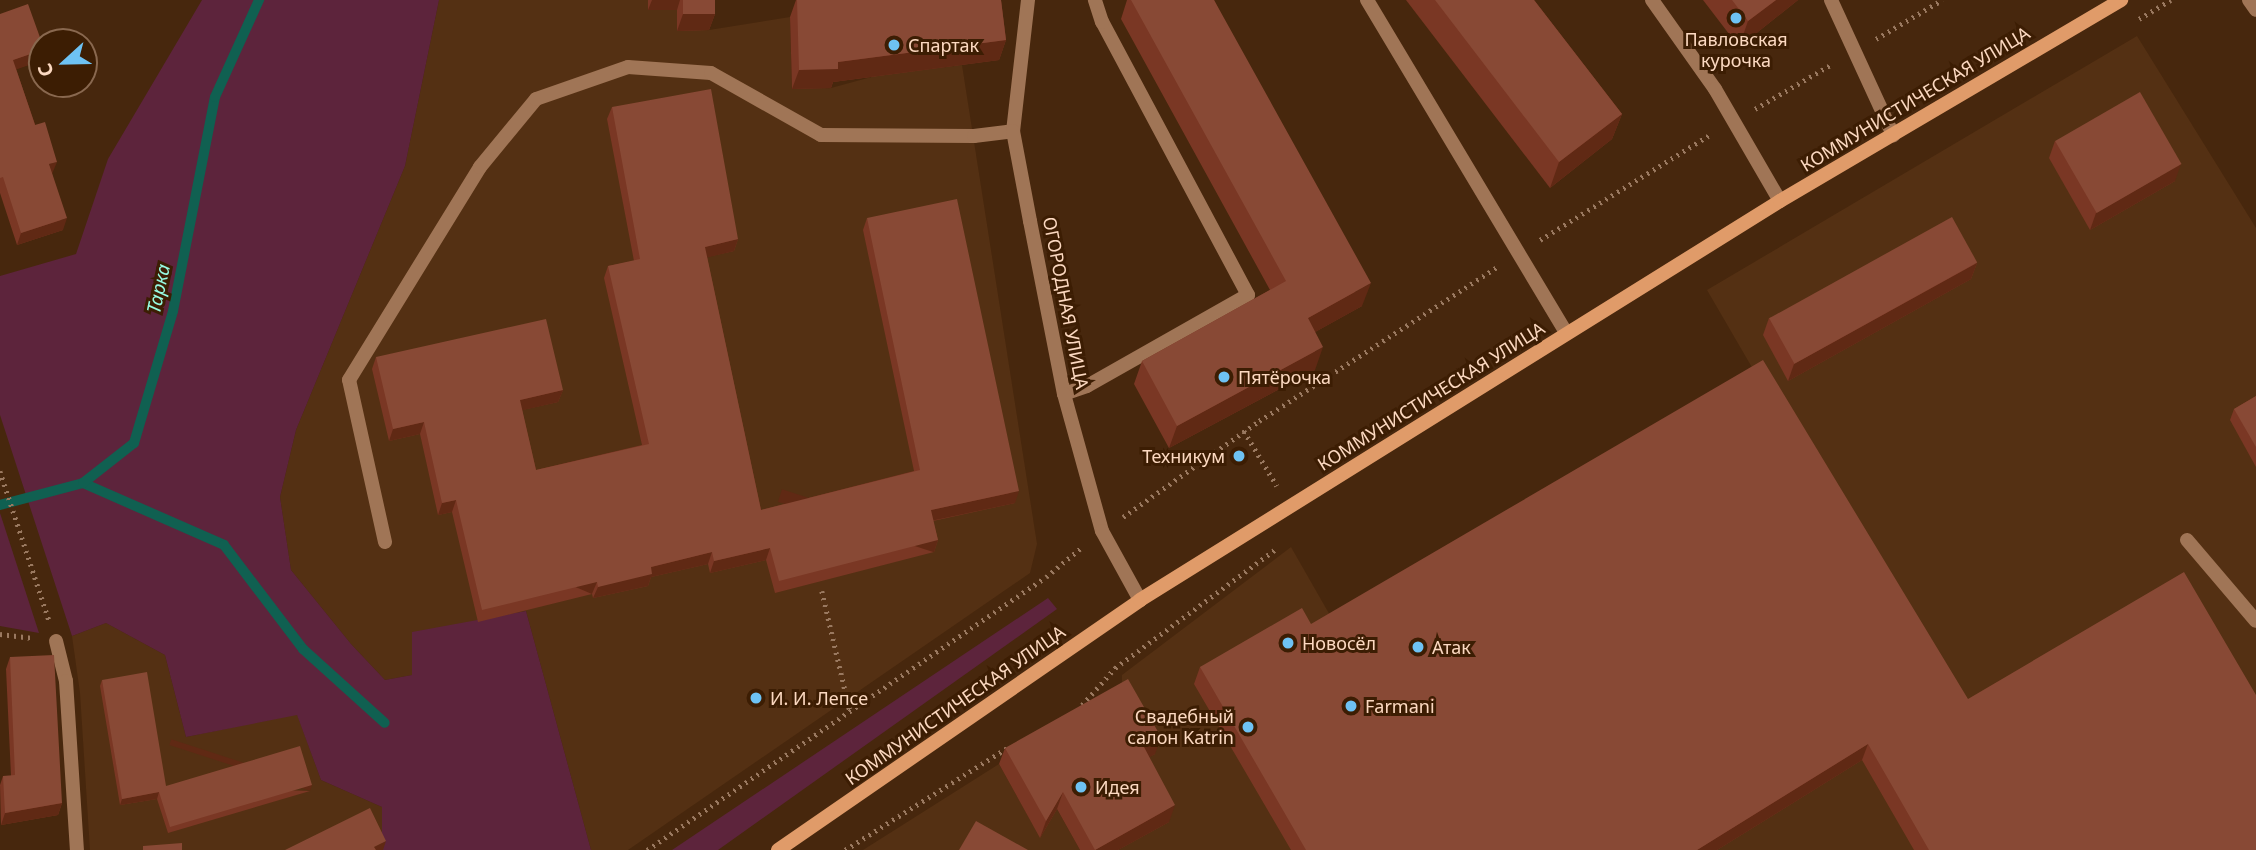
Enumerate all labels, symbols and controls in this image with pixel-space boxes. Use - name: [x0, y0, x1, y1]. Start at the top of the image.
- marker: Павловская курочка: [1728, 10, 1744, 26]
- street label: КОММУНИСТИЧЕСКАЯ УЛИЦА: [1797, 22, 2033, 176]
- north arrow: [28, 28, 98, 98]
- place label: Павловская курочка: [1684, 29, 1788, 72]
- place label: Спартак: [908, 34, 979, 56]
- marker: Спартак: [886, 37, 902, 53]
- text: С: [31, 60, 60, 81]
- street label: ОГОРОДНАЯ УЛИЦА: [1039, 215, 1093, 391]
- water label: Тарка: [143, 262, 175, 316]
- street label: КОММУНИСТИЧЕСКАЯ УЛИЦА: [1314, 317, 1548, 475]
- place label: Пятёрочка: [1238, 366, 1331, 388]
- marker: Пятёрочка: [1216, 369, 1232, 385]
- place label: Техникум: [1142, 445, 1225, 467]
- marker: Техникум: [1231, 448, 1247, 464]
- street label: КОММУНИСТИЧЕСКАЯ УЛИЦА: [841, 621, 1069, 789]
- place label: Новосёл: [1302, 632, 1376, 654]
- marker: Новосёл: [1280, 635, 1296, 651]
- place label: Атак: [1432, 636, 1471, 658]
- marker: Атак: [1410, 639, 1426, 655]
- place label: И. И. Лепсе: [770, 687, 868, 709]
- marker: И. И. Лепсе: [748, 690, 764, 706]
- place label: Farmani: [1365, 695, 1435, 717]
- marker: Farmani: [1343, 698, 1359, 714]
- place label: Свадебный салон Katrin: [1127, 706, 1234, 748]
- marker: Свадебный салон Katrin: [1240, 719, 1256, 735]
- place label: Идея: [1095, 776, 1140, 798]
- marker: Идея: [1073, 779, 1089, 795]

